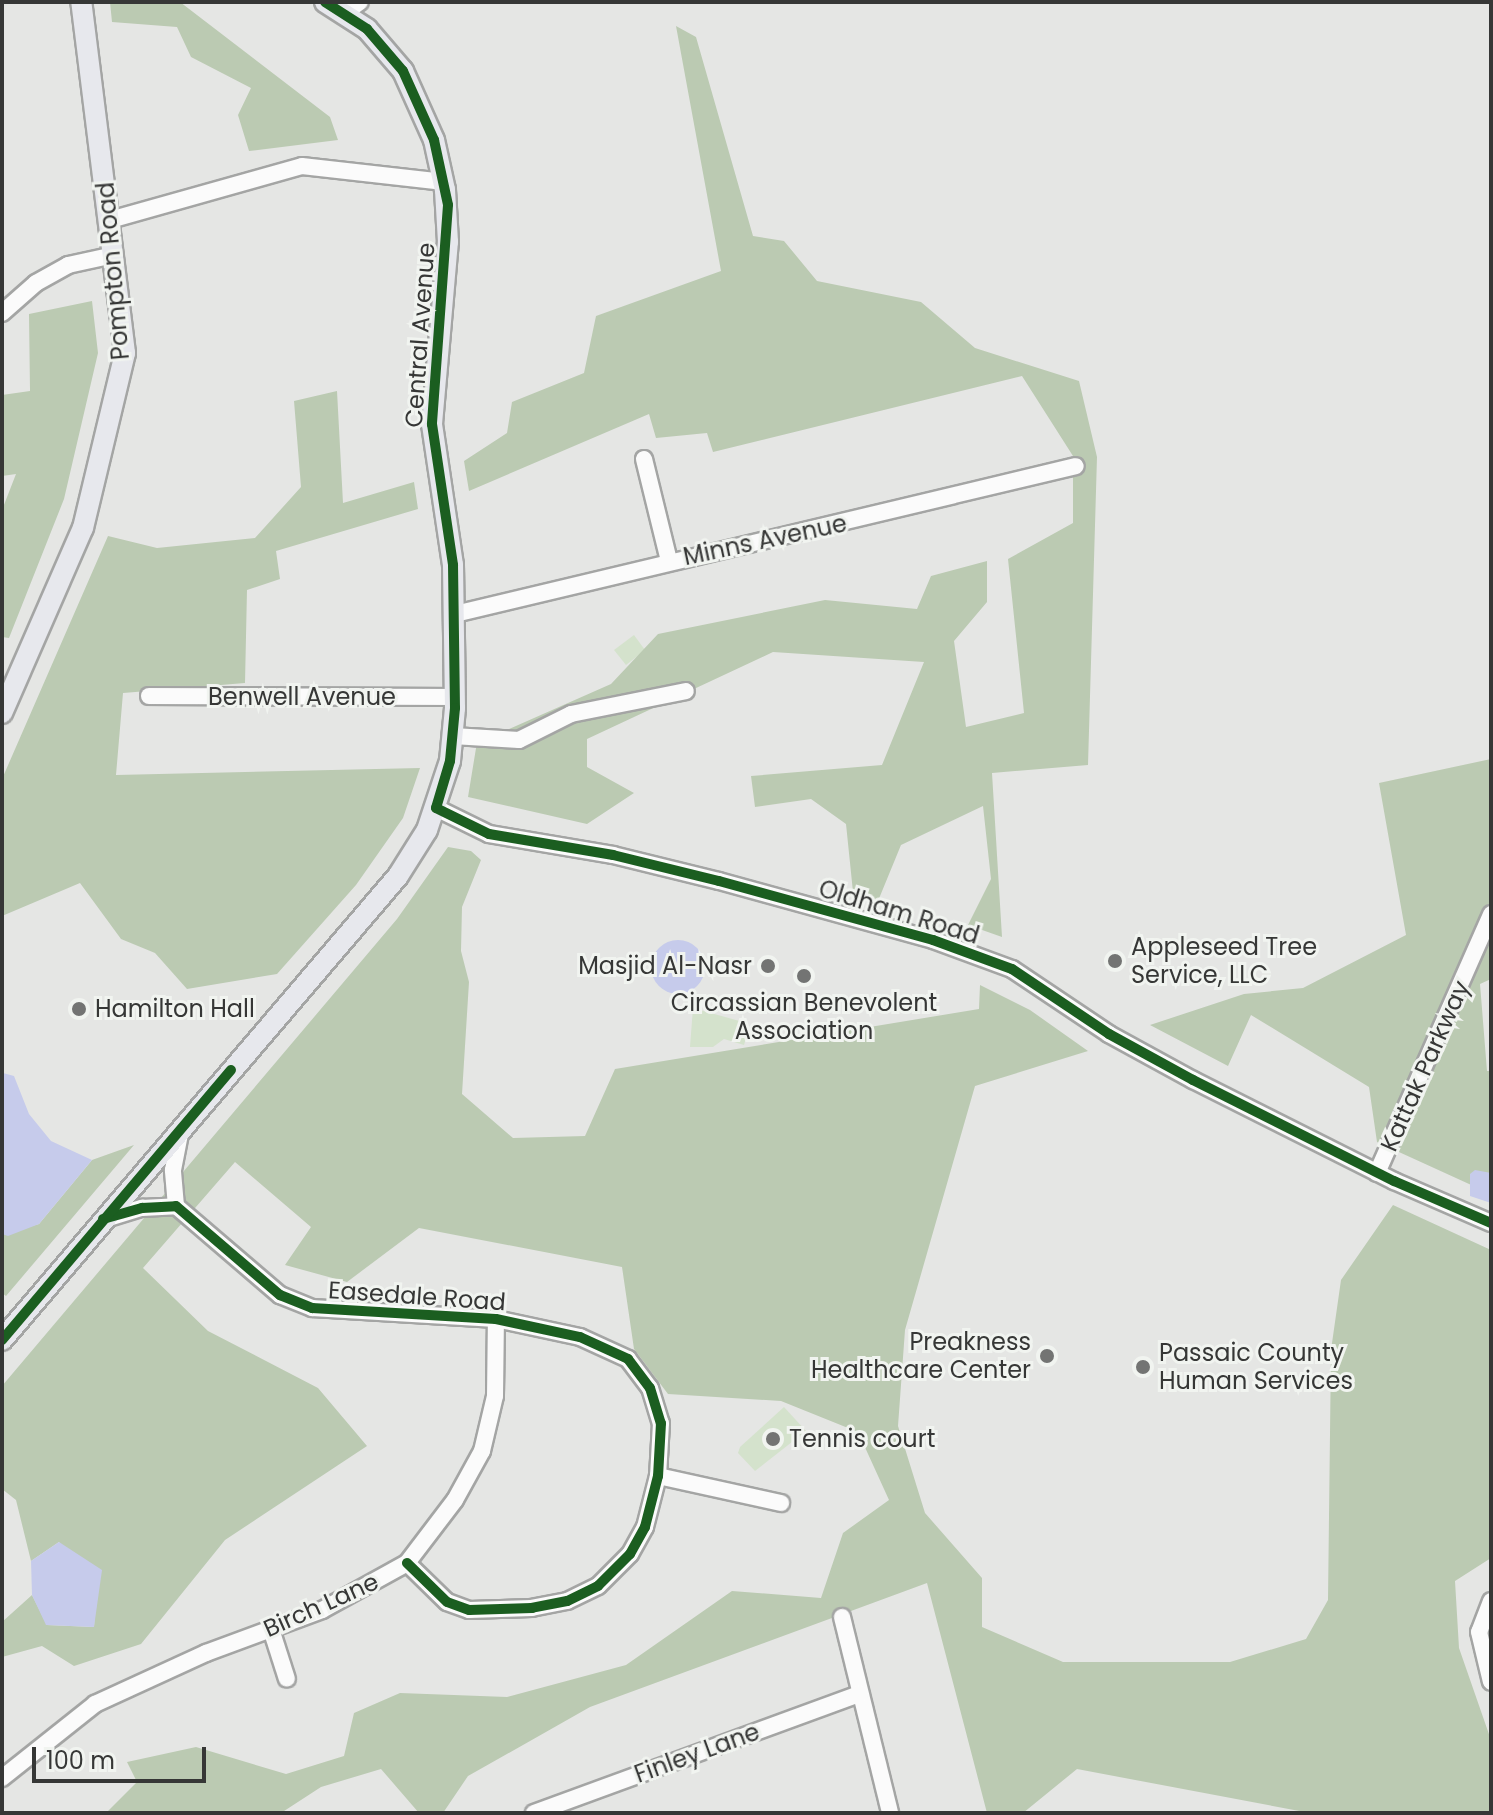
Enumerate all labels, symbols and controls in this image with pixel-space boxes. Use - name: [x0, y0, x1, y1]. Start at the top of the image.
- street label: Pompton Road: [91, 181, 135, 361]
- street label: Central Avenue: [399, 242, 441, 428]
- street label: Minns Avenue: [681, 509, 849, 571]
- street label: Benwell Avenue: [208, 683, 396, 711]
- street label: Oldham Road: [815, 874, 983, 950]
- place label: Appleseed Tree Service, LLC: [1131, 933, 1317, 989]
- place label: Masjid Al-Nasr: [578, 952, 752, 980]
- marker: Appleseed Tree Service, LLC: [1106, 952, 1124, 970]
- marker: Masjid Al-Nasr: [759, 957, 777, 975]
- marker: Circassian Benevolent Association: [795, 967, 813, 985]
- street label: Kattak Parkway: [1374, 976, 1476, 1156]
- place label: Circassian Benevolent Association: [671, 989, 937, 1045]
- place label: Hamilton Hall: [95, 995, 255, 1023]
- marker: Hamilton Hall: [70, 1000, 88, 1018]
- street label: Easedale Road: [327, 1275, 507, 1317]
- place label: Preakness Healthcare Center: [811, 1328, 1031, 1384]
- place label: Passaic County Human Services: [1159, 1339, 1353, 1395]
- marker: Preakness Healthcare Center: [1038, 1347, 1056, 1365]
- marker: Passaic County Human Services: [1134, 1358, 1152, 1376]
- place label: Tennis court: [789, 1425, 935, 1453]
- marker: Tennis court: [764, 1430, 782, 1448]
- street label: Birch Lane: [259, 1567, 383, 1643]
- street label: Finley Lane: [631, 1717, 763, 1789]
- scale bar: [36, 1731, 210, 1781]
- text: 100 m: [46, 1744, 115, 1777]

